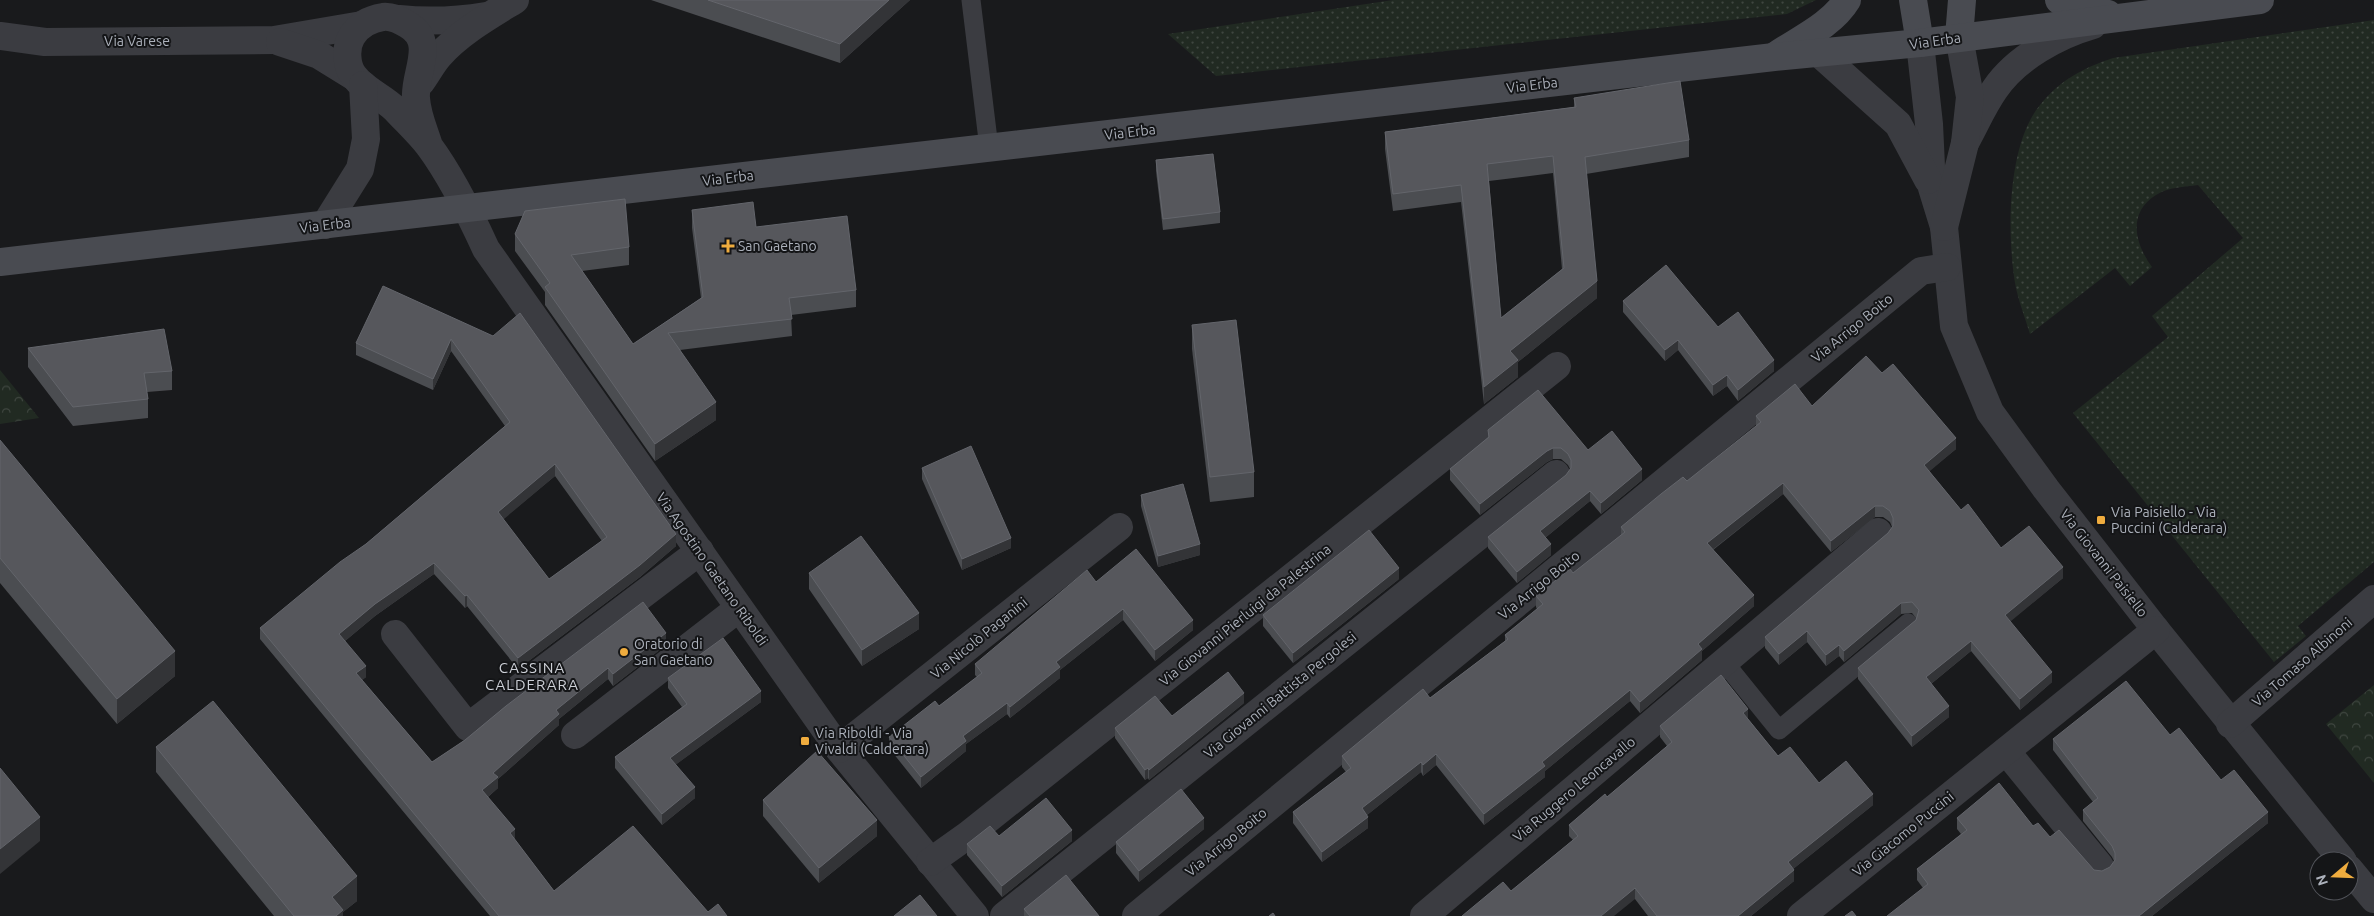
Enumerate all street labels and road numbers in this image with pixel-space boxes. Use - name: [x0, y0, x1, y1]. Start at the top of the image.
- street label: Via Erba: [1908, 29, 1962, 53]
- street label: Via Varese: [104, 33, 170, 49]
- street label: Via Erba: [1505, 74, 1559, 96]
- street label: Via Erba: [1103, 121, 1157, 143]
- street label: Via Erba: [701, 167, 755, 189]
- street label: Via Erba: [298, 214, 352, 236]
- street label: Via Arrigo Boito: [1808, 290, 1896, 366]
- street label: Via Agostino Gaetano Riboldi: [653, 490, 771, 648]
- street label: Via Giovanni Paisiello: [2057, 506, 2151, 620]
- street label: Via Giovanni Pierluigi da Palestrina: [1156, 541, 1334, 689]
- street label: Via Arrigo Boito: [1495, 547, 1583, 623]
- street label: Via Nicolò Paganini: [927, 594, 1031, 682]
- street label: Via Tomaso Albinoni: [2249, 614, 2355, 710]
- street label: Via Giovanni Battista Pergolesi: [1201, 629, 1359, 761]
- street label: Via Ruggero Leoncavallo: [1510, 733, 1638, 845]
- street label: Via Giacomo Puccini: [1849, 788, 1957, 880]
- street label: Via Arrigo Boito: [1182, 804, 1270, 880]

